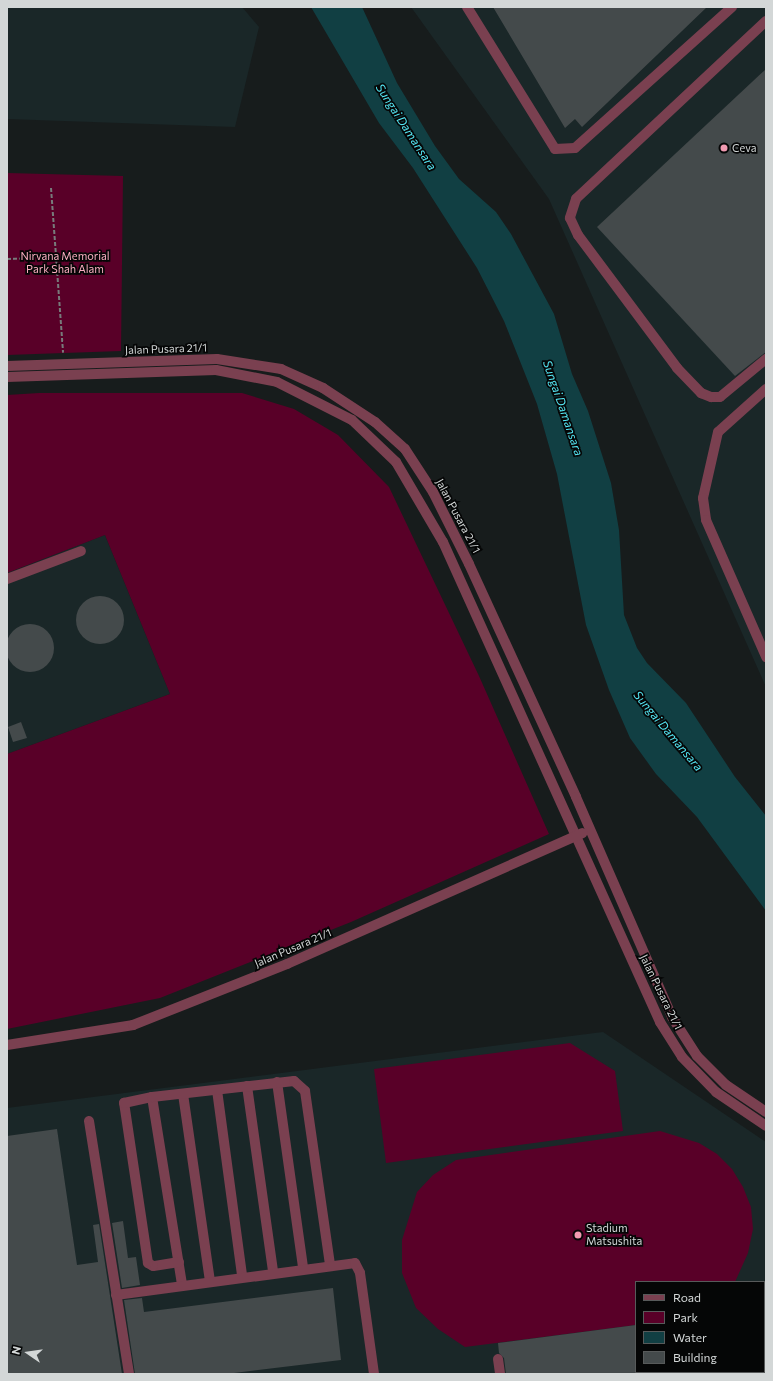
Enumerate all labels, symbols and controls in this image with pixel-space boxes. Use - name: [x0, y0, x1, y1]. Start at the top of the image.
- water label: Sungai Damansara: [373, 81, 439, 173]
- place label: Ceva: [732, 141, 756, 155]
- marker: Ceva: [719, 143, 729, 153]
- park label: Nirvana Memorial Park Shah Alam: [20, 250, 110, 276]
- street label: Jalan Pusara 21/1: [125, 341, 207, 357]
- water label: Sungai Damansara: [540, 358, 586, 458]
- street label: Jalan Pusara 21/1: [433, 477, 483, 555]
- water label: Sungai Damansara: [630, 688, 706, 774]
- street label: Jalan Pusara 21/1: [253, 926, 333, 970]
- street label: Jalan Pusara 21/1: [637, 952, 685, 1032]
- place label: Stadium Matsushita: [586, 1222, 642, 1248]
- marker: Stadium Matsushita: [573, 1230, 583, 1240]
- legend: [635, 1281, 765, 1373]
- text: Road: [673, 1290, 701, 1304]
- text: Park: [673, 1310, 698, 1324]
- text: Water: [673, 1330, 707, 1344]
- north arrow: [8, 1333, 48, 1373]
- text: N: [9, 1345, 23, 1356]
- text: Building: [673, 1350, 717, 1364]

